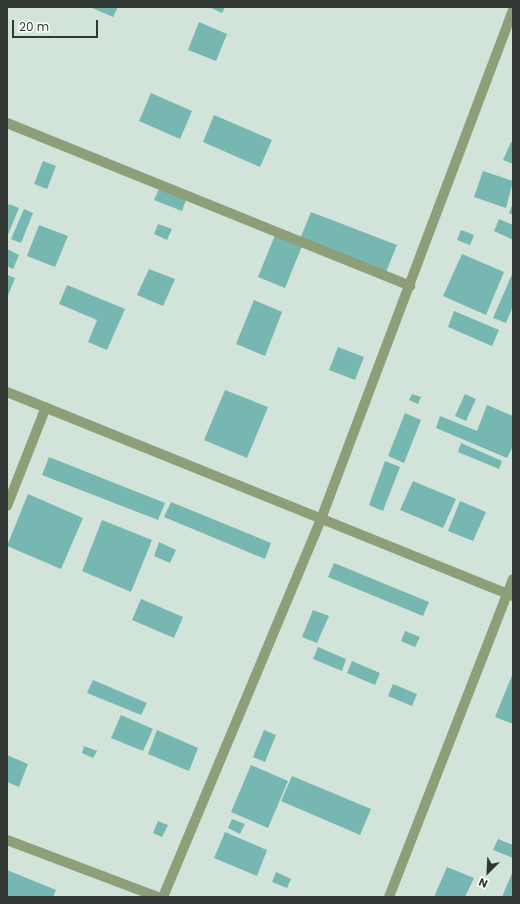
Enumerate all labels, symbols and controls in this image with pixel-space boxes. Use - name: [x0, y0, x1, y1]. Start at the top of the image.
- scale bar: [14, 12, 100, 38]
- text: 20 m: [19, 18, 49, 35]
- north arrow: [468, 852, 508, 892]
- text: N: [476, 874, 490, 892]

